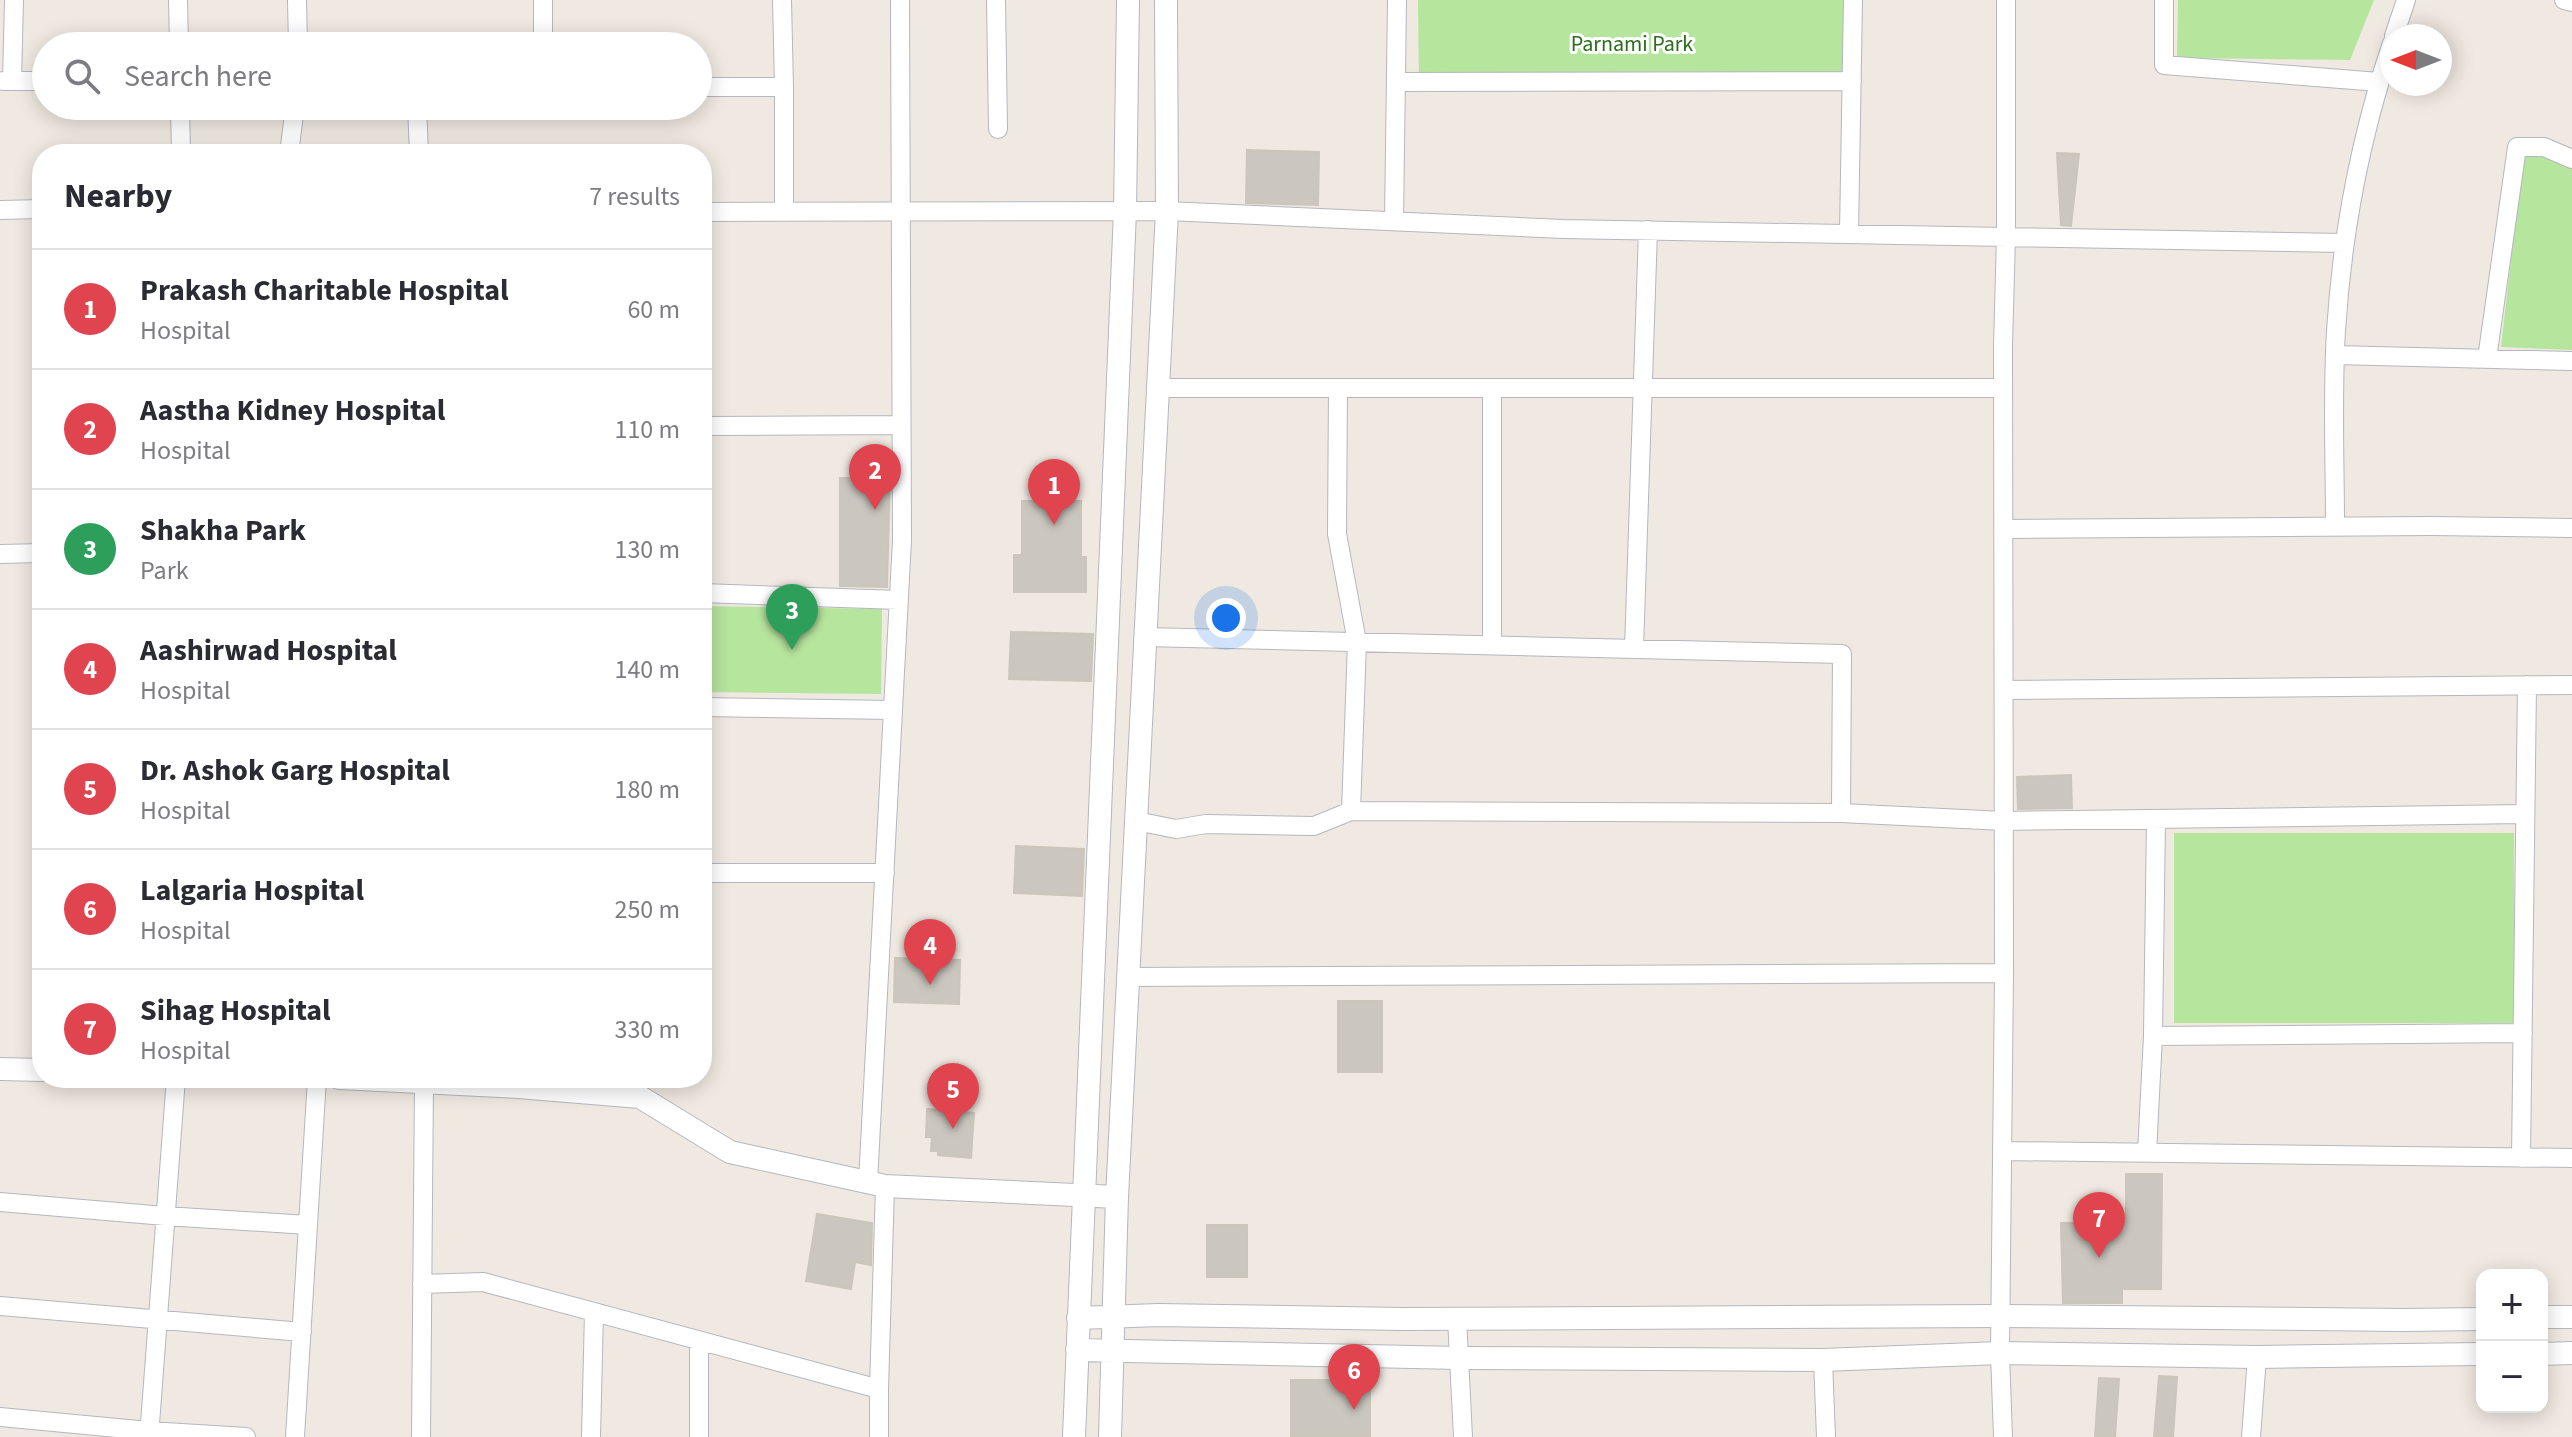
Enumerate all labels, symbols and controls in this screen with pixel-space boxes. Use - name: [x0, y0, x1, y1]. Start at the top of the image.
- north arrow: [2380, 24, 2452, 96]
- park label: Parnami Park: [1571, 28, 1693, 60]
- search box: [32, 32, 712, 120]
- icon: search: [60, 54, 104, 98]
- text: Search here: [124, 55, 272, 98]
- text: Nearby: [64, 172, 172, 221]
- text: 7 results: [589, 178, 680, 215]
- text: Prakash Charitable Hospital: [140, 269, 509, 312]
- text: 1: [83, 291, 97, 328]
- text: 60 m: [627, 291, 680, 328]
- text: Hospital: [140, 312, 231, 349]
- text: Aastha Kidney Hospital: [140, 389, 445, 432]
- text: 2: [83, 411, 97, 448]
- text: 110 m: [614, 411, 680, 448]
- text: Hospital: [140, 432, 231, 469]
- pin: 2: [849, 444, 901, 510]
- pin: 1: [1028, 459, 1080, 525]
- text: Shakha Park: [140, 509, 306, 552]
- text: 3: [83, 531, 97, 568]
- text: 130 m: [614, 531, 680, 568]
- text: Park: [140, 552, 189, 589]
- pin: 3: [766, 584, 818, 650]
- your location: [1206, 598, 1246, 638]
- text: Aashirwad Hospital: [140, 629, 397, 672]
- text: 4: [83, 651, 97, 688]
- text: 140 m: [614, 651, 680, 688]
- text: Hospital: [140, 672, 231, 709]
- text: Dr. Ashok Garg Hospital: [140, 749, 450, 792]
- text: 5: [83, 771, 97, 808]
- text: 180 m: [614, 771, 680, 808]
- text: Hospital: [140, 792, 231, 829]
- text: Lalgaria Hospital: [140, 869, 364, 912]
- text: 6: [83, 891, 97, 928]
- text: 250 m: [614, 891, 680, 928]
- text: Hospital: [140, 912, 231, 949]
- pin: 4: [904, 919, 956, 985]
- text: Sihag Hospital: [140, 989, 331, 1032]
- text: 7: [83, 1011, 97, 1048]
- text: 330 m: [614, 1011, 680, 1048]
- text: Hospital: [140, 1032, 231, 1069]
- pin: 5: [927, 1063, 979, 1129]
- pin: 7: [2073, 1192, 2125, 1258]
- map controls: [2476, 1269, 2548, 1413]
- button: +: [2476, 1269, 2548, 1341]
- button: −: [2476, 1341, 2548, 1413]
- pin: 6: [1328, 1344, 1380, 1410]

